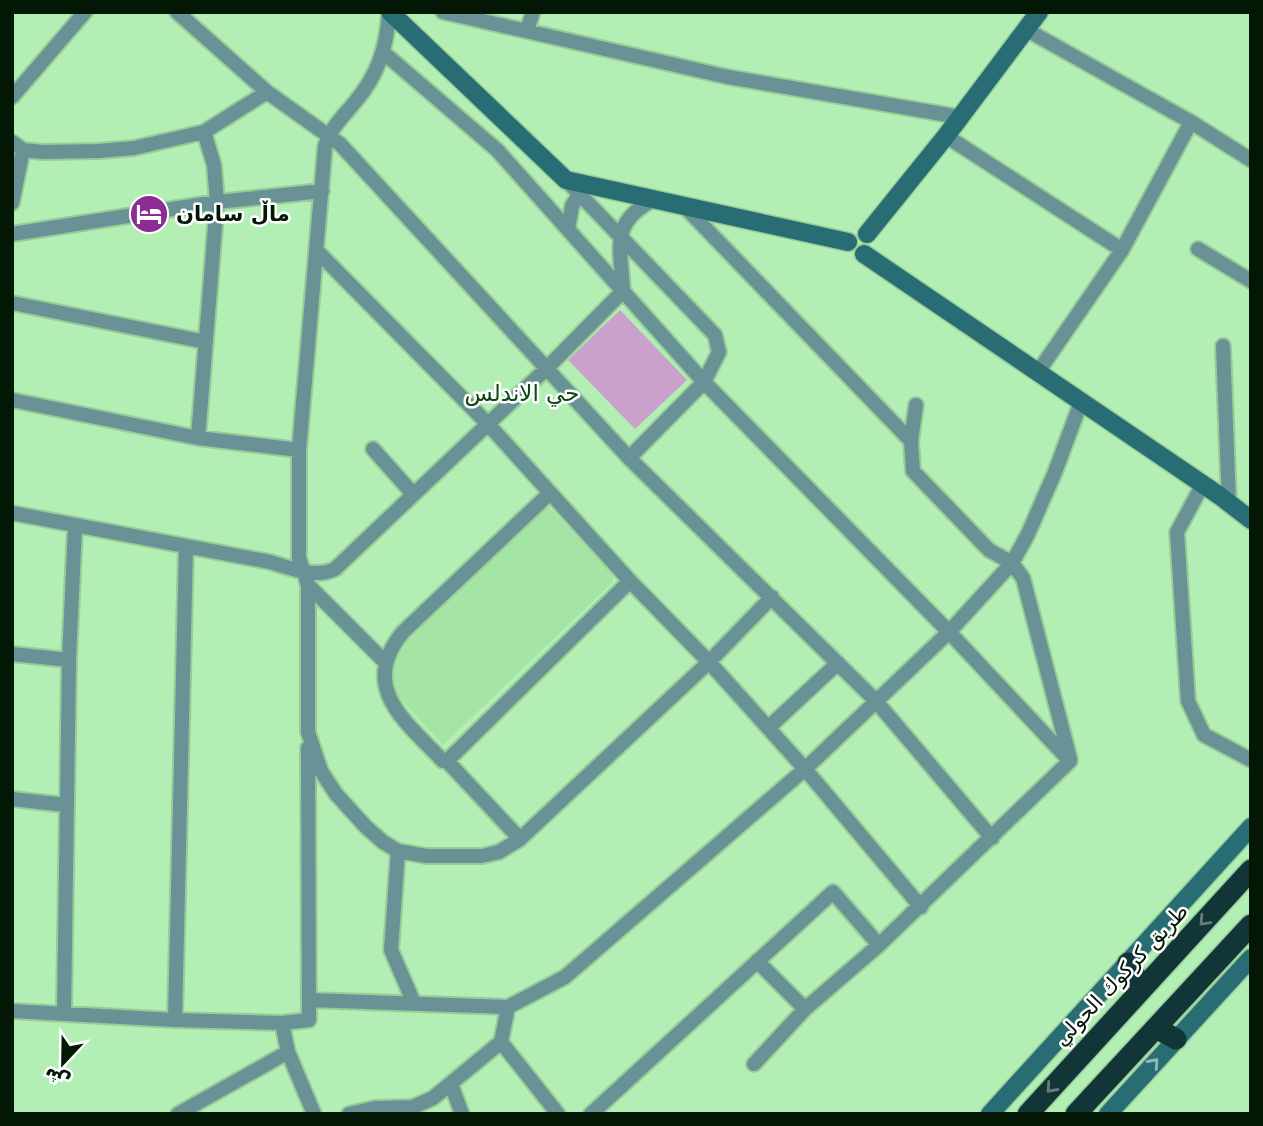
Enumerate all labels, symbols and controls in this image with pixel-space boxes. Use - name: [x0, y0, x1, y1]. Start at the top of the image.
- hotel icon: ماڵ سامان: [128, 193, 170, 235]
- place label: ماڵ سامان: [176, 200, 290, 226]
- district label: حي الاندلس: [464, 380, 580, 407]
- street label: طريق كركوك الحولي: [1049, 899, 1193, 1051]
- one-way arrow: [1200, 913, 1213, 926]
- north arrow: [28, 1028, 98, 1098]
- one-way arrow: [1145, 1058, 1158, 1071]
- text: ش: [40, 1063, 73, 1094]
- one-way arrow: [1046, 1080, 1059, 1093]

